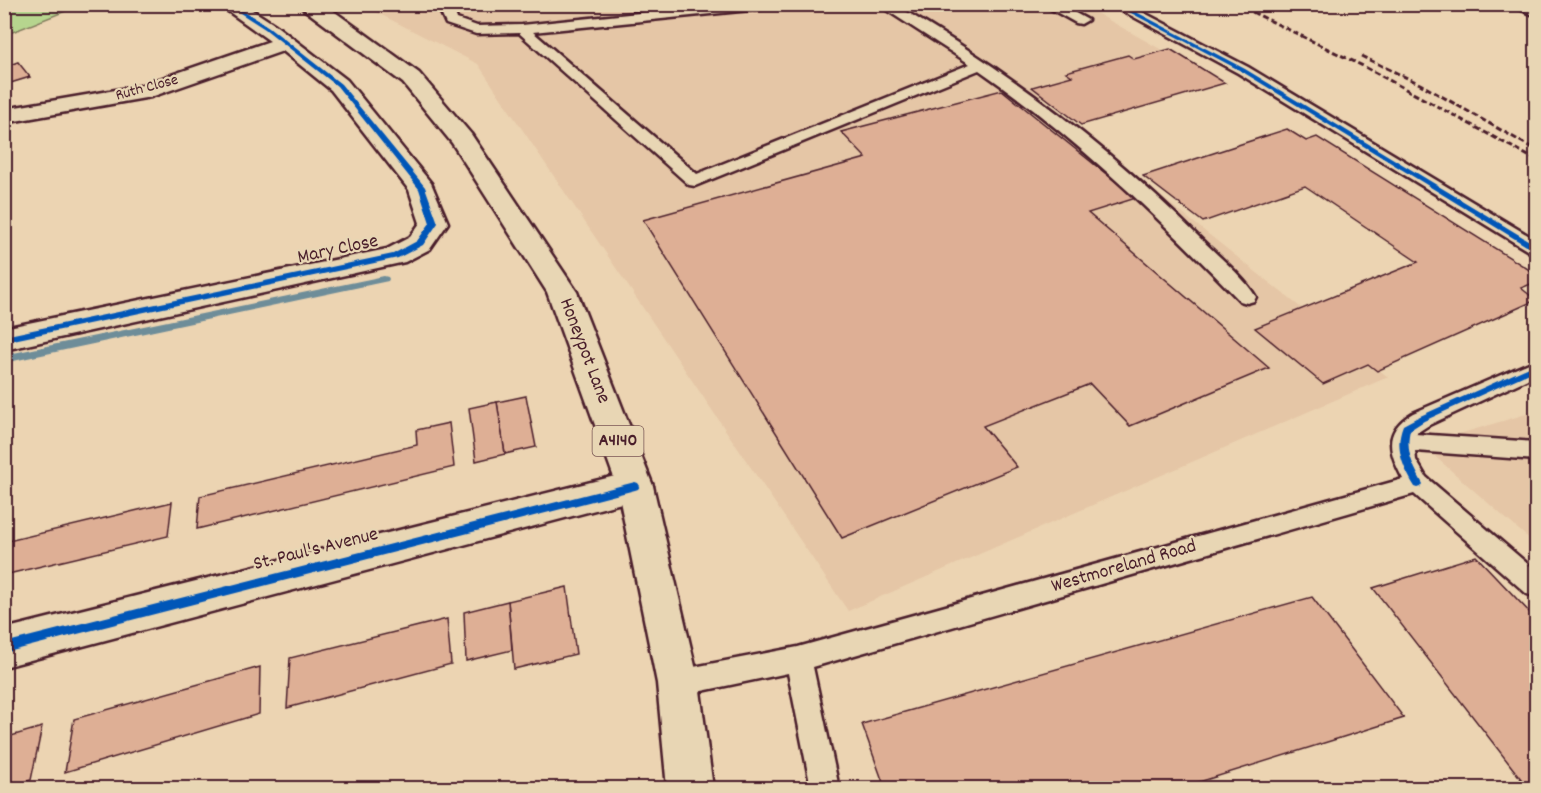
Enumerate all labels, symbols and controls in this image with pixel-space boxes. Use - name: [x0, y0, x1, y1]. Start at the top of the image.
- street label: Ruth Close: [113, 69, 181, 107]
- street label: Mary Close: [295, 228, 381, 272]
- street label: Honeypot Lane: [551, 294, 617, 408]
- road number: A4140: [592, 426, 644, 456]
- street label: St. Paul's Avenue: [251, 521, 381, 579]
- street label: Westmoreland Road: [1048, 533, 1200, 601]

